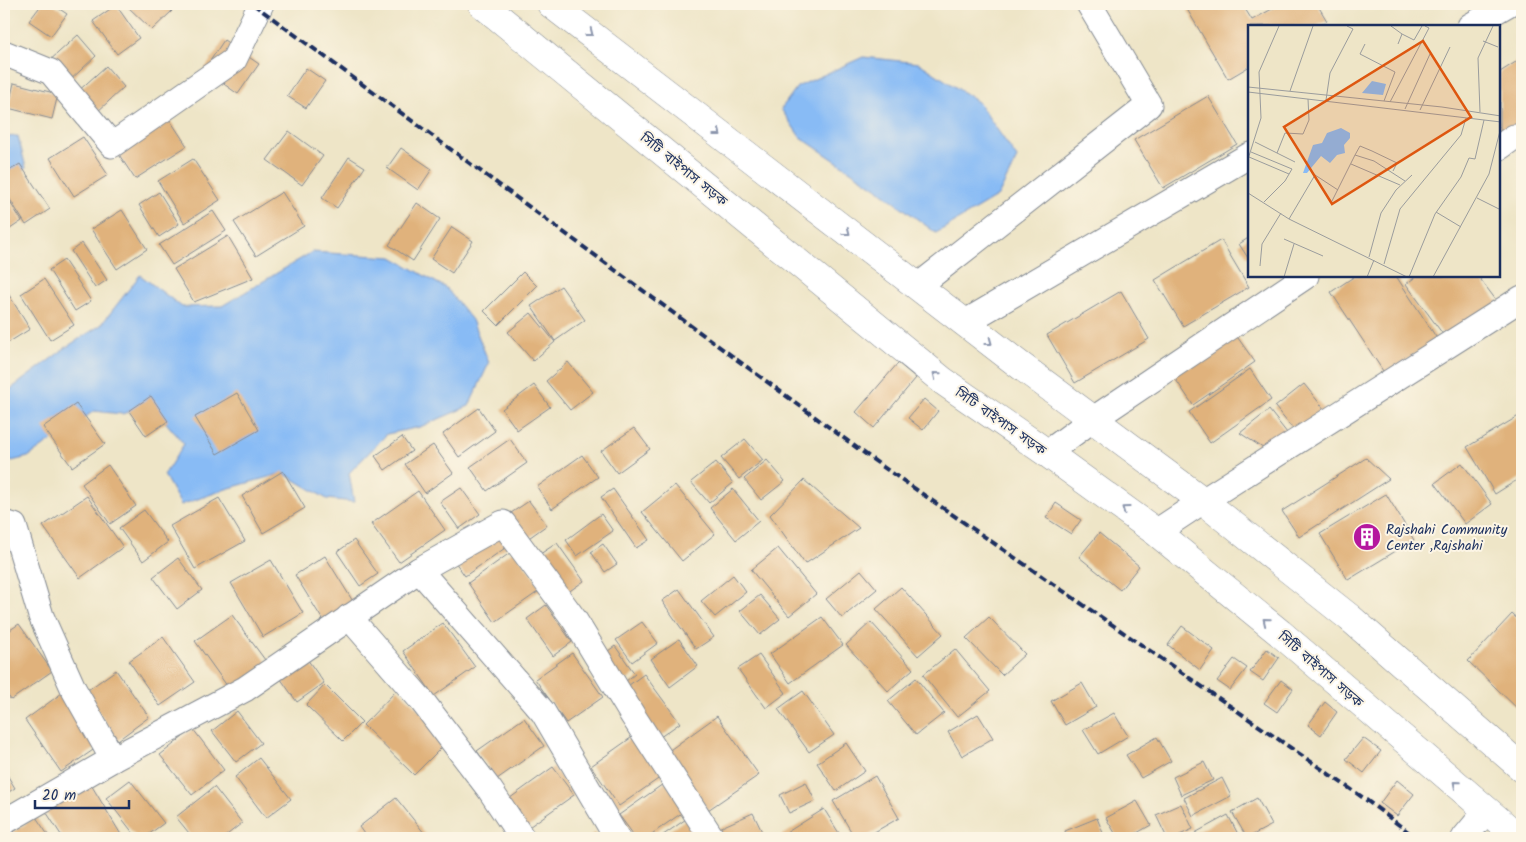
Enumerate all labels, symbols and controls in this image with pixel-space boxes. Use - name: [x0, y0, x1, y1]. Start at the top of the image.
- inset map: [1248, 25, 1501, 278]
- one-way arrow: [584, 28, 593, 37]
- street label: সিটি বাইপাস সড়ক: [634, 127, 732, 212]
- one-way arrow: [712, 127, 721, 135]
- one-way arrow: [841, 226, 850, 234]
- one-way arrow: [983, 336, 993, 345]
- one-way arrow: [932, 371, 941, 380]
- street label: সিটি বাইপাস সড়ক: [949, 382, 1051, 462]
- one-way arrow: [1122, 507, 1131, 515]
- place label: Rajshahi Community Center ,Rajshahi: [1386, 519, 1508, 557]
- building icon: Rajshahi Community Center ,Rajshahi: [1352, 522, 1382, 552]
- one-way arrow: [1263, 619, 1272, 627]
- street label: সিটি বাইপাস সড়ক: [1272, 626, 1368, 714]
- scale bar: [35, 777, 129, 809]
- one-way arrow: [1453, 781, 1462, 789]
- text: 20 m: [42, 784, 76, 808]

